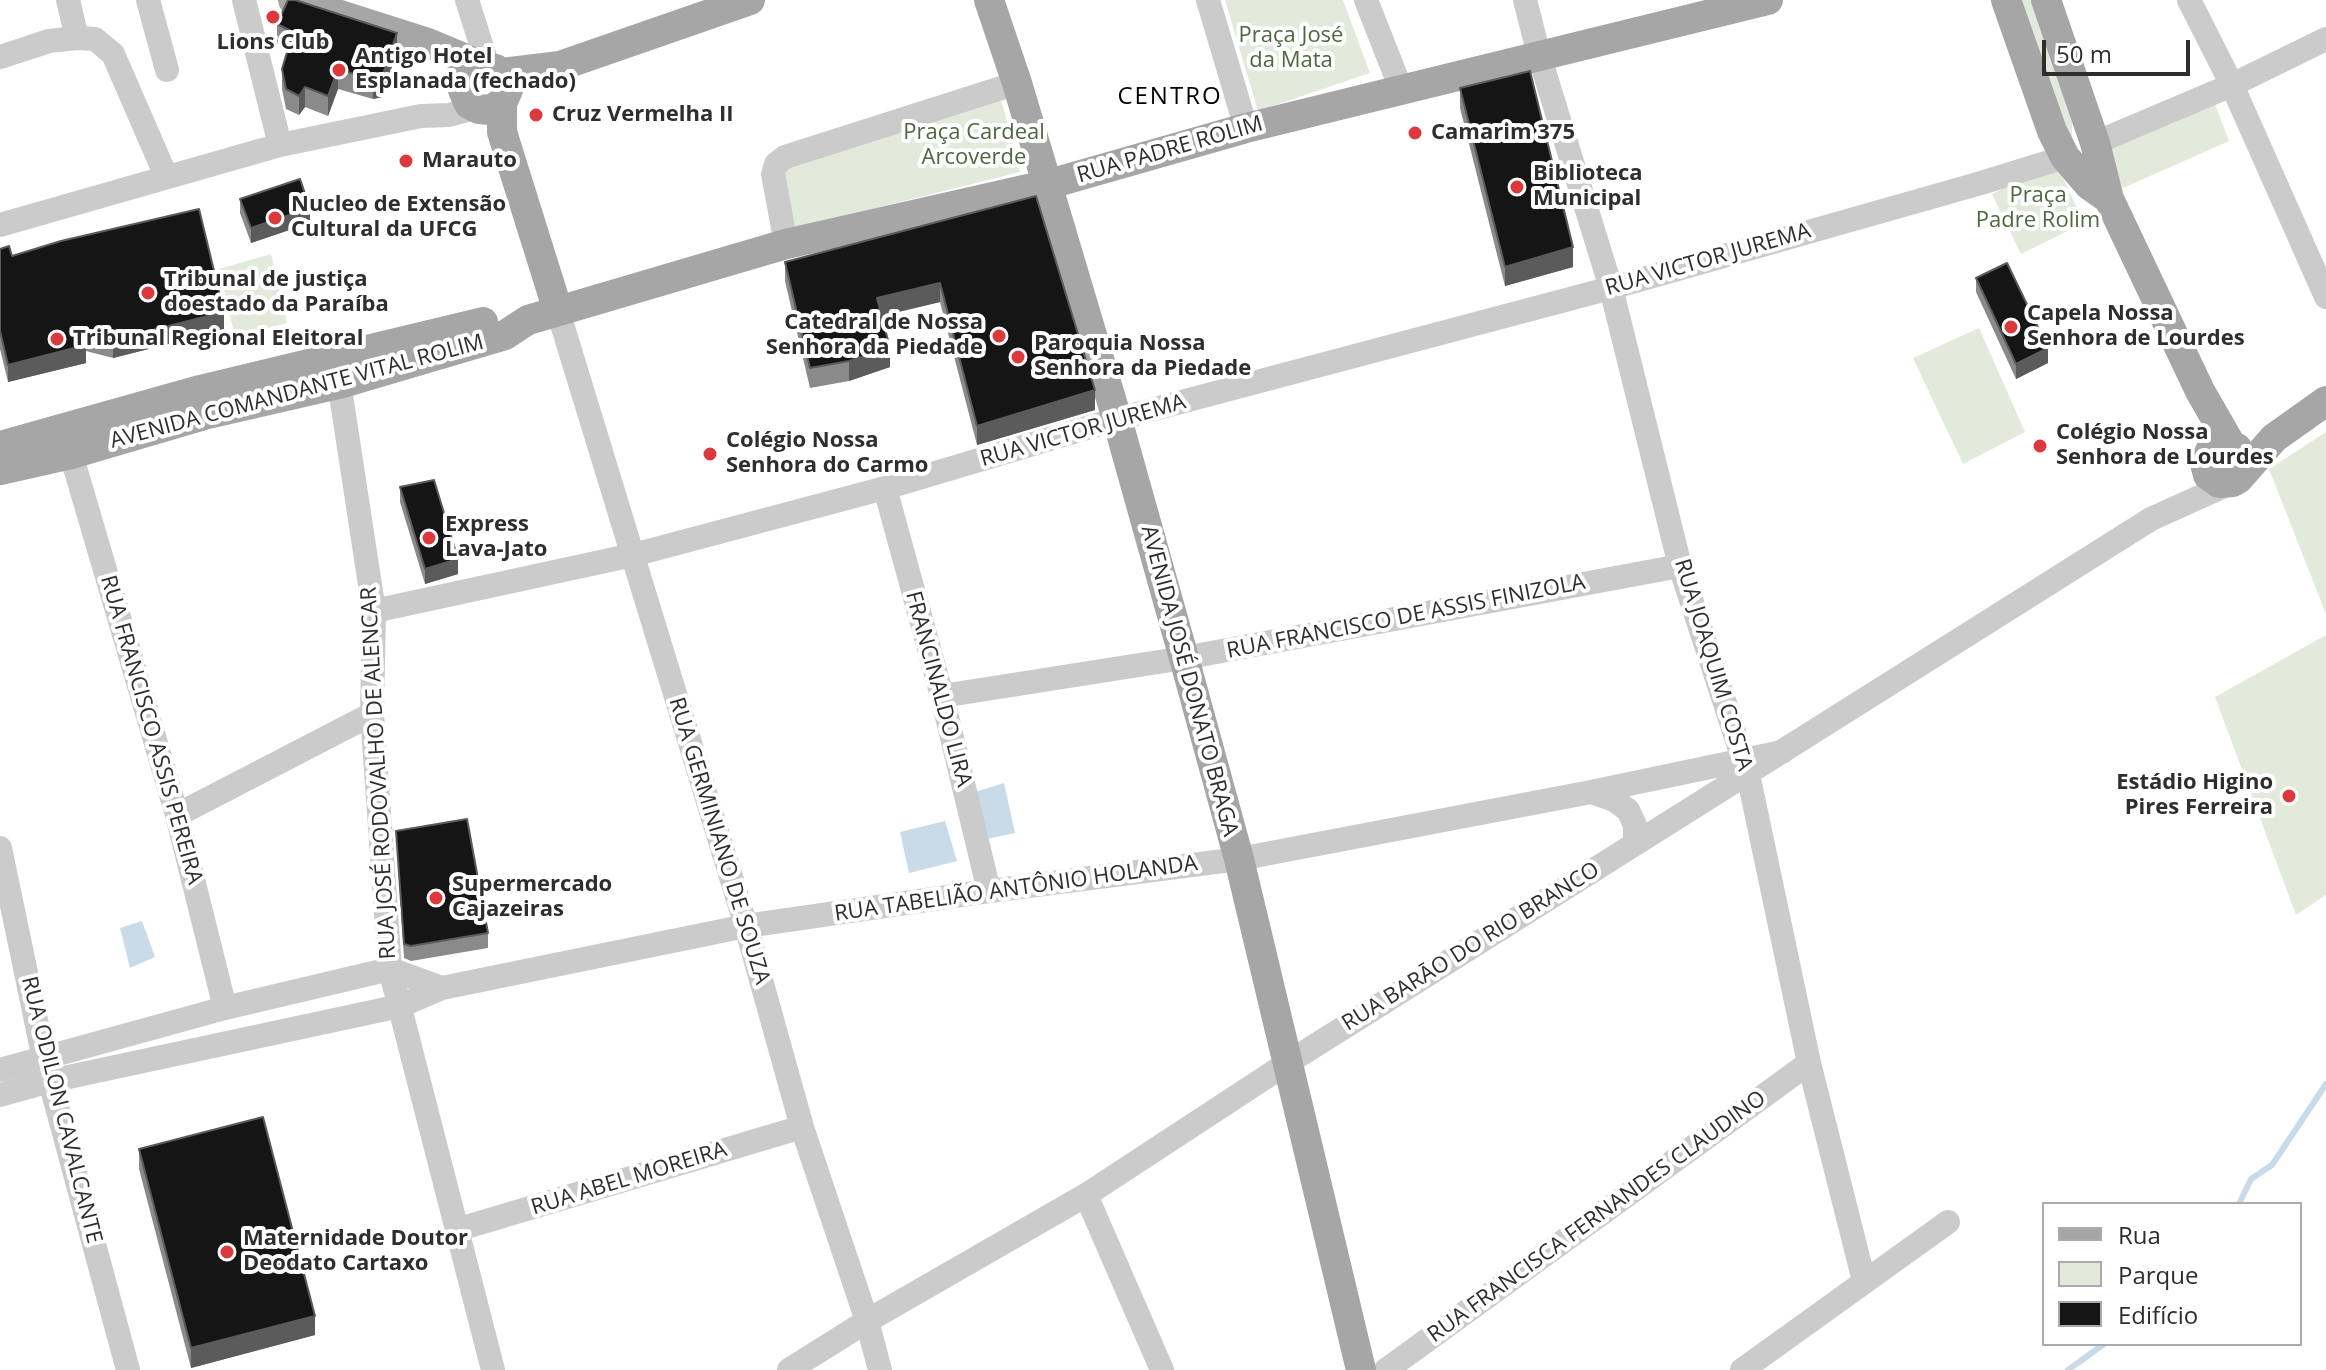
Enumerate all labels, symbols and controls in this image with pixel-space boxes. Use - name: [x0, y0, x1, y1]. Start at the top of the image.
- marker: Lions Club: [264, 8, 282, 26]
- park label: Praça José da Mata: [1239, 23, 1343, 74]
- scale bar: [2046, 24, 2194, 74]
- place label: Lions Club: [217, 30, 329, 56]
- text: 50 m: [2056, 37, 2112, 70]
- place label: Antigo Hotel Esplanada (fechado): [355, 44, 576, 96]
- marker: Antigo Hotel Esplanada (fechado): [330, 61, 348, 79]
- district label: CENTRO: [1117, 83, 1223, 111]
- place label: Cruz Vermelha II: [552, 102, 734, 128]
- marker: Cruz Vermelha II: [527, 106, 545, 124]
- street label: RUA PADRE ROLIM: [1074, 111, 1266, 189]
- park label: Praça Cardeal Arcoverde: [903, 120, 1045, 172]
- place label: Camarim 375: [1431, 120, 1575, 146]
- marker: Camarim 375: [1406, 124, 1424, 142]
- place label: Marauto: [422, 148, 517, 174]
- marker: Marauto: [397, 152, 415, 170]
- place label: Biblioteca Municipal: [1533, 161, 1643, 212]
- marker: Biblioteca Municipal: [1508, 178, 1526, 196]
- park label: Praça Padre Rolim: [1976, 183, 2100, 234]
- place label: Nucleo de Extensão Cultural da UFCG: [291, 192, 506, 244]
- marker: Nucleo de Extensão Cultural da UFCG: [266, 209, 284, 227]
- street label: RUA VICTOR JUREMA: [1602, 218, 1814, 302]
- place label: Tribunal de justiça doestado da Paraíba: [164, 267, 389, 318]
- marker: Tribunal de justiça doestado da Paraíba: [139, 284, 157, 302]
- place label: Capela Nossa Senhora de Lourdes: [2027, 301, 2245, 352]
- place label: Catedral de Nossa Senhora da Piedade: [766, 310, 983, 362]
- marker: Capela Nossa Senhora de Lourdes: [2002, 318, 2020, 336]
- place label: Tribunal Regional Eleitoral: [73, 326, 363, 352]
- marker: Catedral de Nossa Senhora da Piedade: [990, 327, 1008, 345]
- street label: AVENIDA COMANDANTE VITAL ROLIM: [107, 329, 487, 455]
- marker: Tribunal Regional Eleitoral: [48, 330, 66, 348]
- place label: Paroquia Nossa Senhora da Piedade: [1034, 331, 1251, 382]
- marker: Paroquia Nossa Senhora da Piedade: [1009, 348, 1027, 366]
- street label: RUA VICTOR JUREMA: [977, 389, 1189, 473]
- place label: Colégio Nossa Senhora de Lourdes: [2056, 420, 2274, 472]
- place label: Colégio Nossa Senhora do Carmo: [726, 428, 928, 480]
- marker: Colégio Nossa Senhora de Lourdes: [2031, 437, 2049, 455]
- marker: Colégio Nossa Senhora do Carmo: [701, 445, 719, 463]
- place label: Express Lava-Jato: [445, 512, 547, 564]
- street label: AVENIDA JOSÉ DONATO BRAGA: [1135, 523, 1243, 839]
- marker: Express Lava-Jato: [420, 529, 438, 547]
- street label: RUA JOAQUIM COSTA: [1668, 556, 1758, 774]
- street label: RUA FRANCISCO DE ASSIS FINIZOLA: [1225, 569, 1587, 665]
- street label: RUA FRANCISCO ASSIS PEREIRA: [94, 572, 208, 888]
- street label: RUA JOSÉ RODOVALHO DE ALENCAR: [356, 586, 402, 960]
- street label: FRANCINALDO LIRA: [899, 588, 977, 790]
- street label: RUA GERMINIANO DE SOUZA: [663, 694, 775, 988]
- place label: Estádio Higino Pires Ferreira: [2116, 770, 2273, 822]
- marker: Estádio Higino Pires Ferreira: [2280, 787, 2298, 805]
- street label: RUA TABELIÃO ANTÔNIO HOLANDA: [833, 850, 1199, 928]
- street label: RUA BARĀO DO RIO BRANCO: [1338, 857, 1604, 1037]
- place label: Supermercado Cajazeiras: [452, 872, 612, 924]
- marker: Supermercado Cajazeiras: [427, 889, 445, 907]
- street label: RUA ODILON CAVALCANTE: [15, 974, 107, 1246]
- street label: RUA FRANCISCA FERNANDES CLAUDINO: [1423, 1085, 1771, 1349]
- street label: RUA ABEL MOREIRA: [528, 1137, 730, 1221]
- legend: [2042, 1202, 2302, 1346]
- text: Rua: [2118, 1218, 2161, 1251]
- place label: Maternidade Doutor Deodato Cartaxo: [243, 1226, 468, 1278]
- marker: Maternidade Doutor Deodato Cartaxo: [218, 1243, 236, 1261]
- text: Parque: [2118, 1258, 2198, 1291]
- text: Edifício: [2118, 1298, 2198, 1331]

